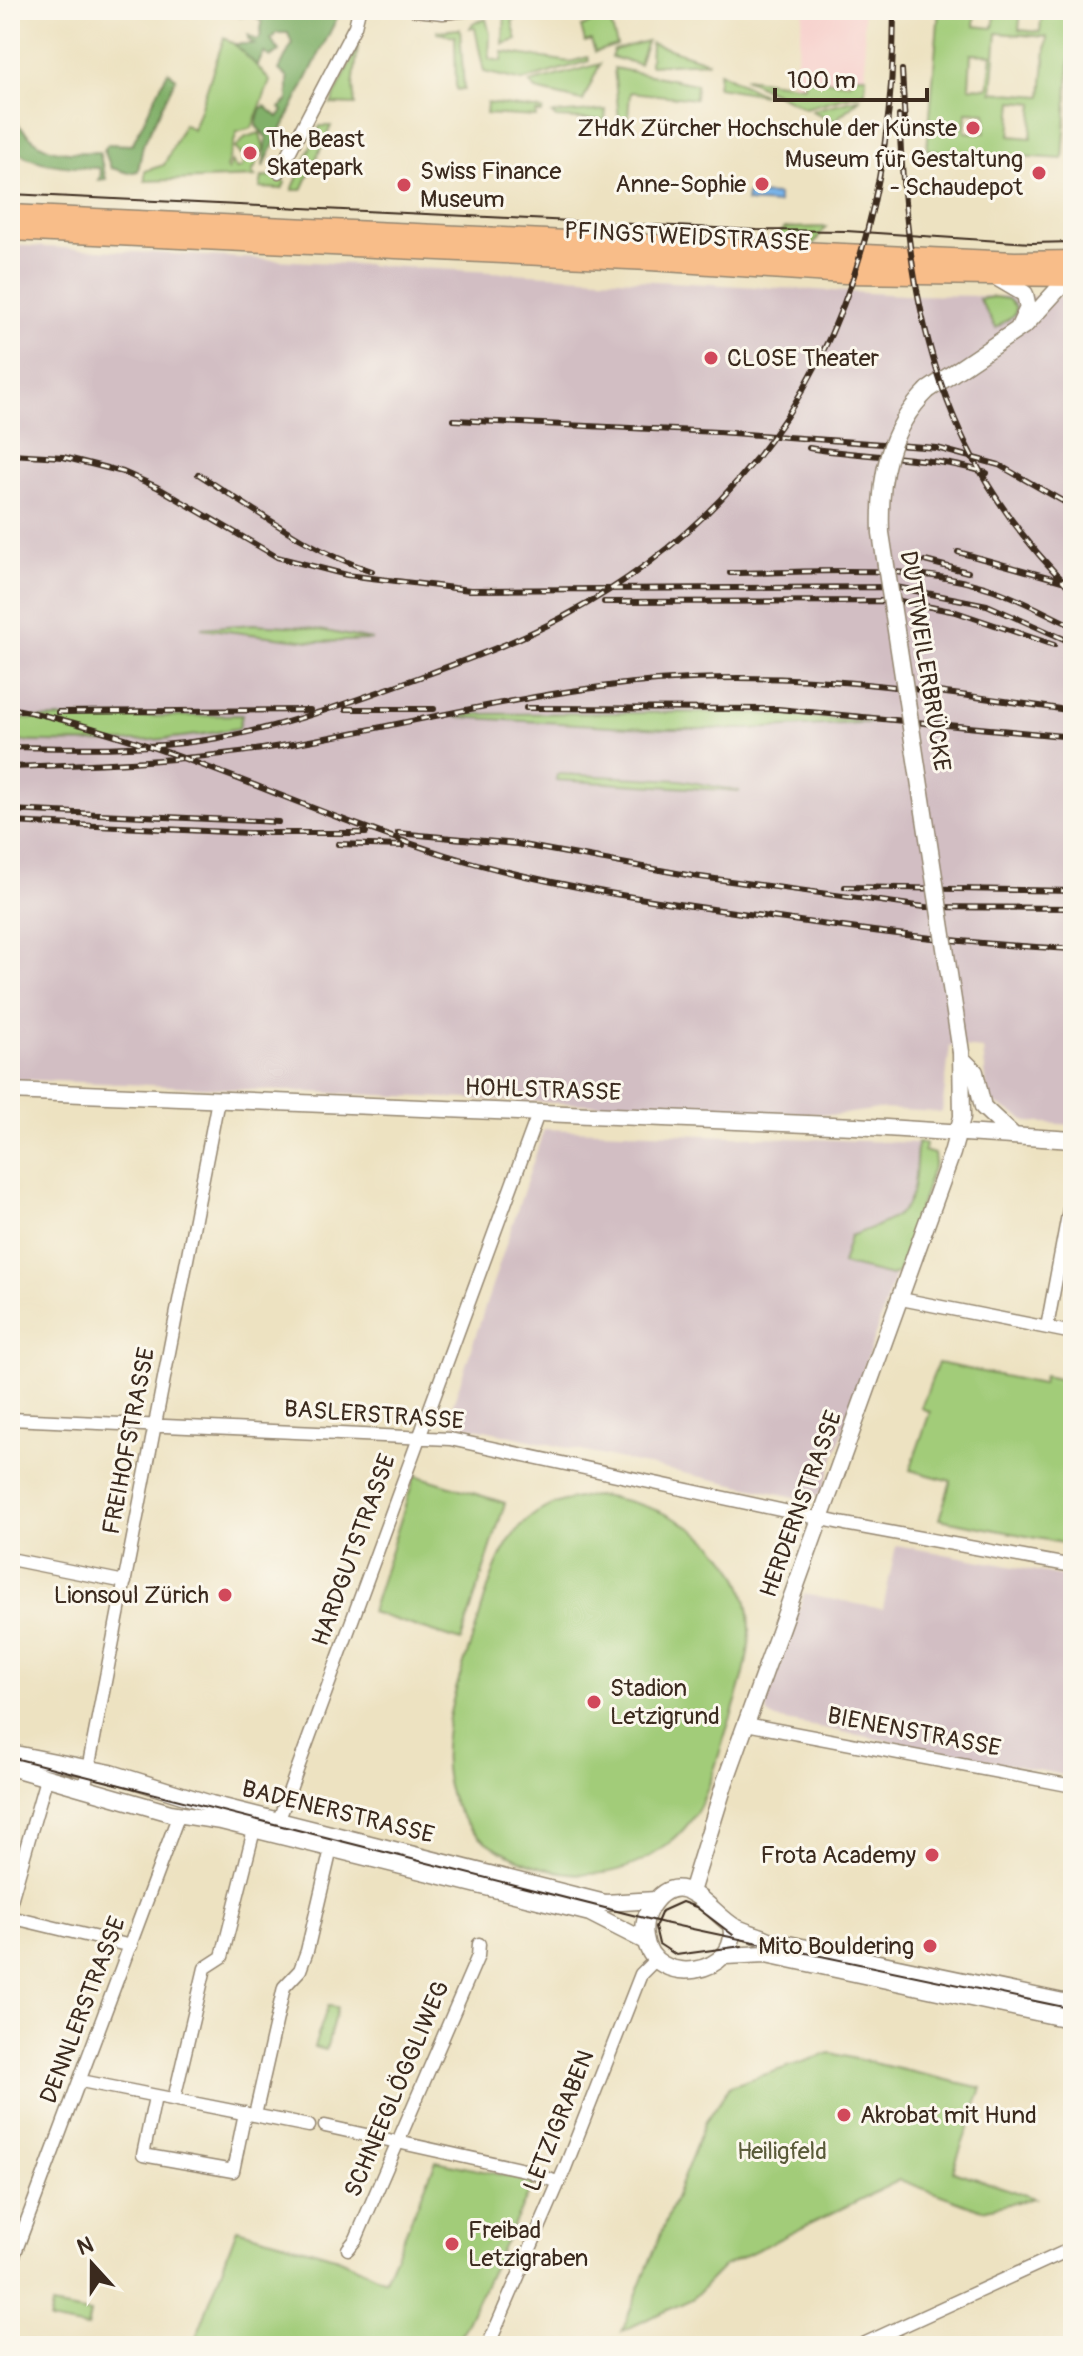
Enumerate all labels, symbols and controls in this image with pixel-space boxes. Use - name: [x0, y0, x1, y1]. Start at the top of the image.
- scale bar: [775, 52, 927, 102]
- text: 100 m: [787, 66, 856, 95]
- place label: ZHdK Zürcher Hochschule der Künste: [577, 114, 957, 143]
- marker: ZHdK Zürcher Hochschule der Künste: [964, 119, 982, 137]
- place label: The Beast Skatepark: [266, 125, 365, 182]
- marker: The Beast Skatepark: [241, 144, 259, 162]
- place label: Museum für Gestaltung - Schaudepot: [785, 145, 1023, 202]
- place label: Swiss Finance Museum: [420, 157, 561, 214]
- marker: Museum für Gestaltung - Schaudepot: [1030, 164, 1048, 182]
- place label: Anne-Sophie: [615, 170, 746, 199]
- marker: Anne-Sophie: [753, 175, 771, 193]
- marker: Swiss Finance Museum: [395, 176, 413, 194]
- street label: PFINGSTWEIDSTRASSE: [563, 216, 811, 258]
- place label: CLOSE Theater: [727, 344, 880, 373]
- marker: CLOSE Theater: [702, 349, 720, 367]
- street label: DUTTWEILERBRÜCKE: [893, 549, 957, 773]
- street label: HOHLSTRASSE: [464, 1073, 622, 1107]
- street label: FREIHOFSTRASSE: [97, 1345, 161, 1537]
- street label: BASLERSTRASSE: [283, 1394, 465, 1436]
- street label: HERDERNSTRASSE: [754, 1407, 848, 1601]
- street label: HARDGUTSTRASSE: [306, 1450, 402, 1650]
- place label: Lionsoul Zürich: [54, 1581, 209, 1610]
- marker: Lionsoul Zürich: [216, 1586, 234, 1604]
- place label: Stadion Letzigrund: [610, 1674, 720, 1731]
- marker: Stadion Letzigrund: [585, 1693, 603, 1711]
- street label: BIENENSTRASSE: [825, 1701, 1003, 1763]
- street label: BADENERSTRASSE: [239, 1774, 437, 1850]
- place label: Frota Academy: [760, 1841, 916, 1870]
- marker: Frota Academy: [923, 1846, 941, 1864]
- street label: DENNLERSTRASSE: [34, 1913, 132, 2107]
- place label: Mito Bouldering: [758, 1932, 914, 1961]
- marker: Mito Bouldering: [921, 1937, 939, 1955]
- street label: SCHNEEGLÖGGLIWEG: [338, 1977, 456, 2201]
- street label: LETZIGRABEN: [517, 2046, 601, 2196]
- place label: Akrobat mit Hund: [860, 2101, 1037, 2130]
- marker: Akrobat mit Hund: [835, 2106, 853, 2124]
- park label: Heiligfeld: [737, 2137, 827, 2166]
- place label: Freibad Letzigraben: [468, 2216, 588, 2273]
- north arrow: [52, 2224, 132, 2304]
- text: N: [73, 2230, 97, 2262]
- marker: Freibad Letzigraben: [443, 2235, 461, 2253]

